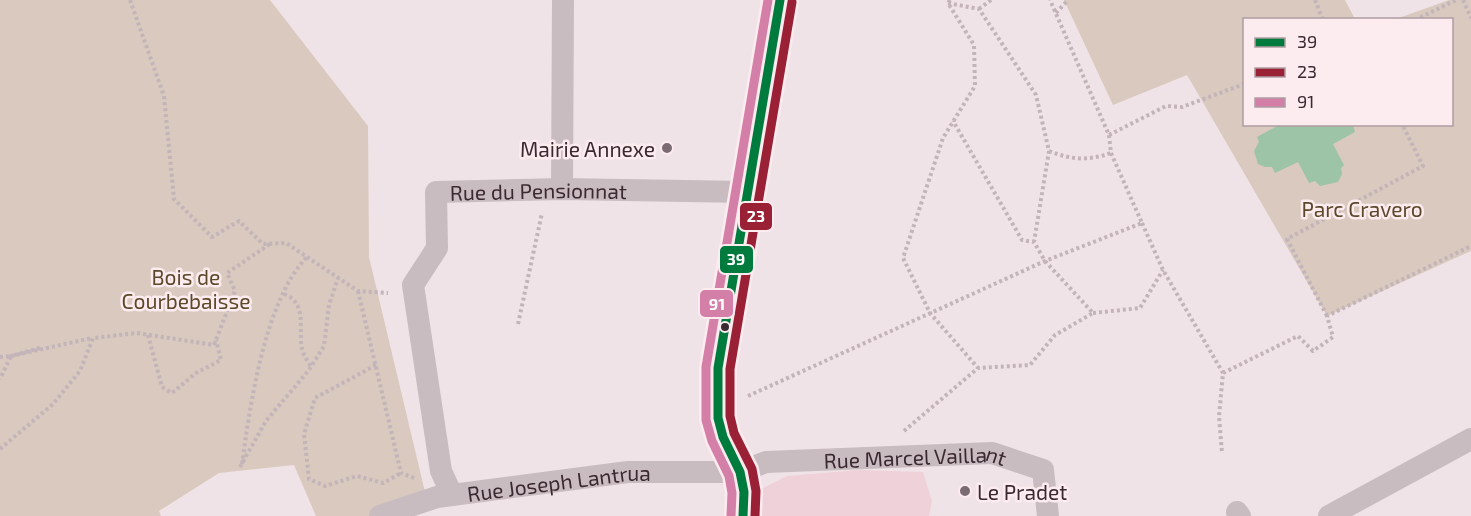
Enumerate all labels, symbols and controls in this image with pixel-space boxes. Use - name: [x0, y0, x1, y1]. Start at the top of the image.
- legend: [1243, 18, 1453, 126]
- text: 39: [1297, 30, 1317, 52]
- text: 23: [1297, 60, 1317, 82]
- text: 91: [1297, 90, 1314, 112]
- place label: Mairie Annexe: [520, 136, 655, 161]
- marker: Mairie Annexe: [660, 141, 674, 155]
- street label: Rue du Pensionnat: [449, 176, 627, 204]
- park label: Parc Cravero: [1301, 196, 1423, 221]
- line badge: 23: [739, 202, 773, 231]
- text: 23: [747, 206, 765, 225]
- line badge: 39: [719, 245, 754, 274]
- text: 39: [727, 249, 745, 268]
- park label: Bois de Courbebaisse: [122, 264, 250, 313]
- line badge: 91: [699, 289, 734, 318]
- text: 91: [709, 294, 725, 313]
- unlabelled marker: [719, 321, 731, 333]
- street label: Rue Marcel Vaillant: [823, 439, 1010, 472]
- street label: Rue Joseph Lantrua: [465, 460, 651, 505]
- place label: Le Pradet: [977, 479, 1067, 504]
- marker: Le Pradet: [958, 484, 972, 498]

